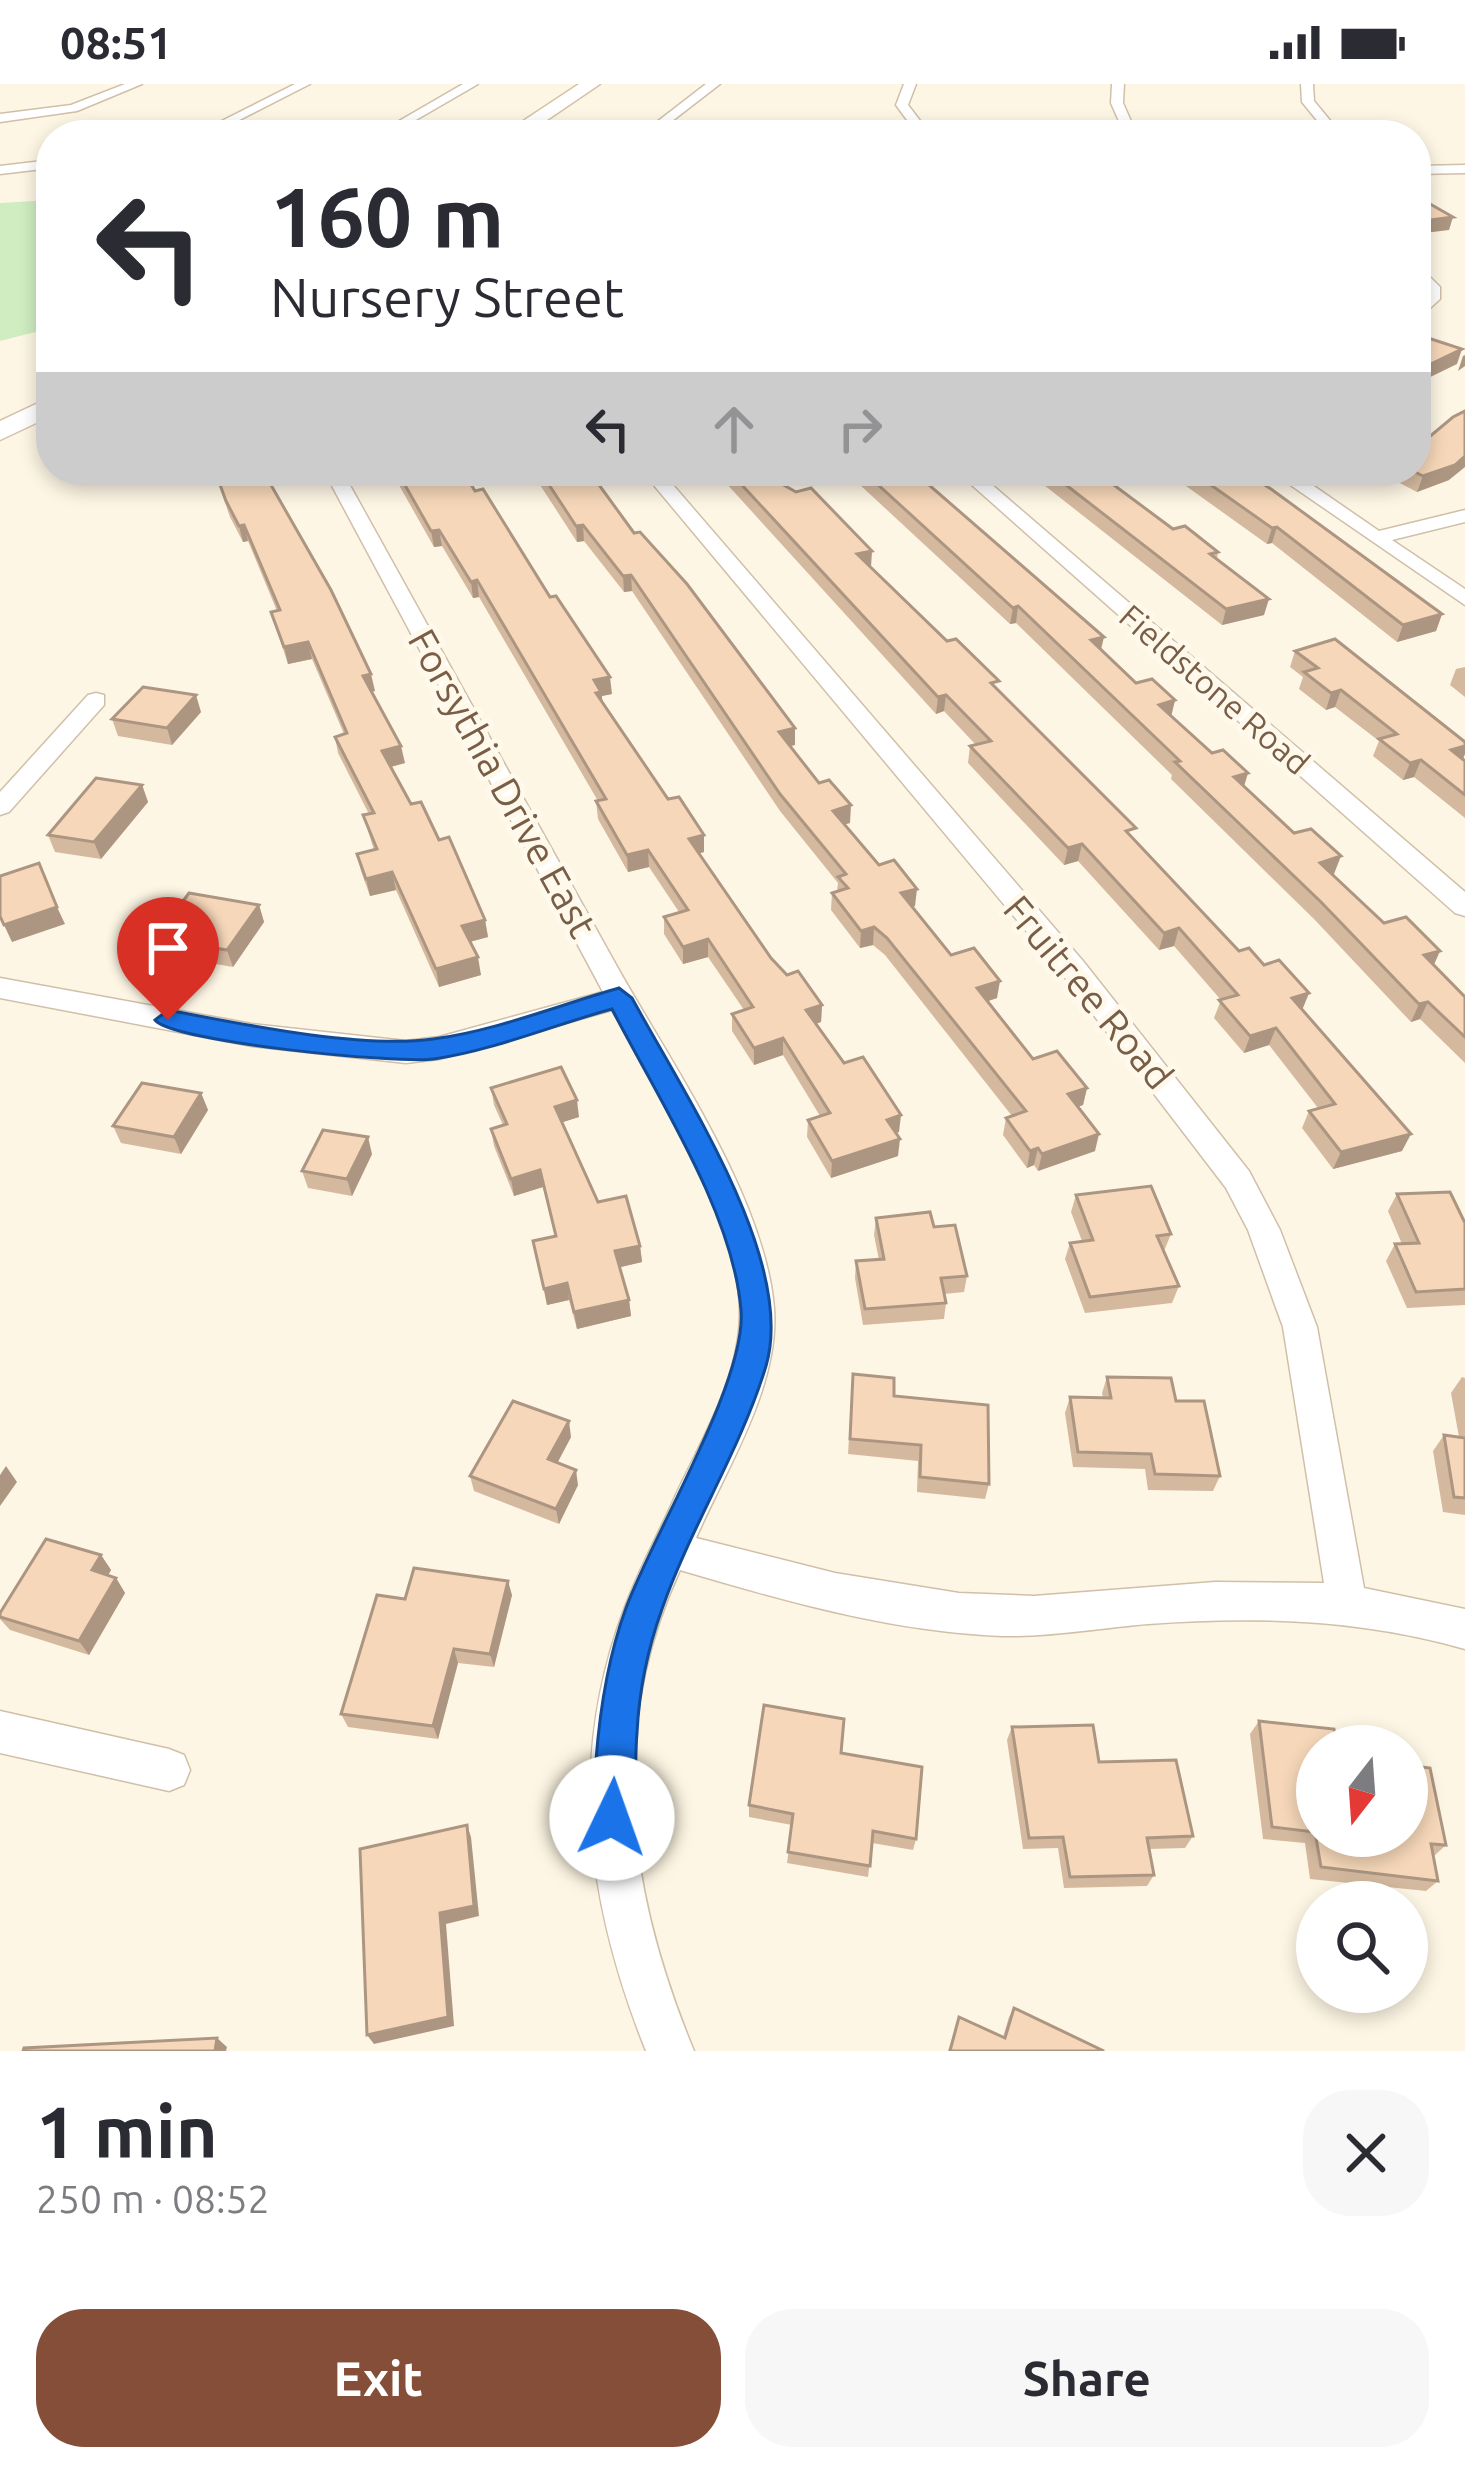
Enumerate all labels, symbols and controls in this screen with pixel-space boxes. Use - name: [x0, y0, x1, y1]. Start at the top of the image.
- text: 08:51: [60, 17, 173, 68]
- icon: left: [72, 168, 228, 324]
- text: 160 m: [270, 169, 504, 263]
- text: Nursery Street: [270, 267, 624, 327]
- icon: left: [575, 396, 641, 462]
- icon: ahead: [701, 396, 767, 462]
- icon: right: [827, 396, 893, 462]
- street label: Fieldstone Road: [1113, 597, 1317, 781]
- street label: Forsythia Drive East: [401, 622, 605, 944]
- street label: Fruitree Road: [996, 887, 1182, 1097]
- pin: [117, 897, 219, 1020]
- icon: arrive: [135, 915, 201, 981]
- north arrow: [1296, 1725, 1428, 1857]
- map controls: [1296, 1725, 1428, 2013]
- position arrow: [549, 1755, 675, 1881]
- button: search: [1296, 1881, 1428, 2013]
- button: close: [1303, 2090, 1429, 2216]
- text: 1 min: [36, 2091, 218, 2172]
- text: 250 m · 08:52: [36, 2177, 270, 2220]
- button: Exit: [36, 2309, 721, 2447]
- button: Share: [745, 2309, 1429, 2447]

